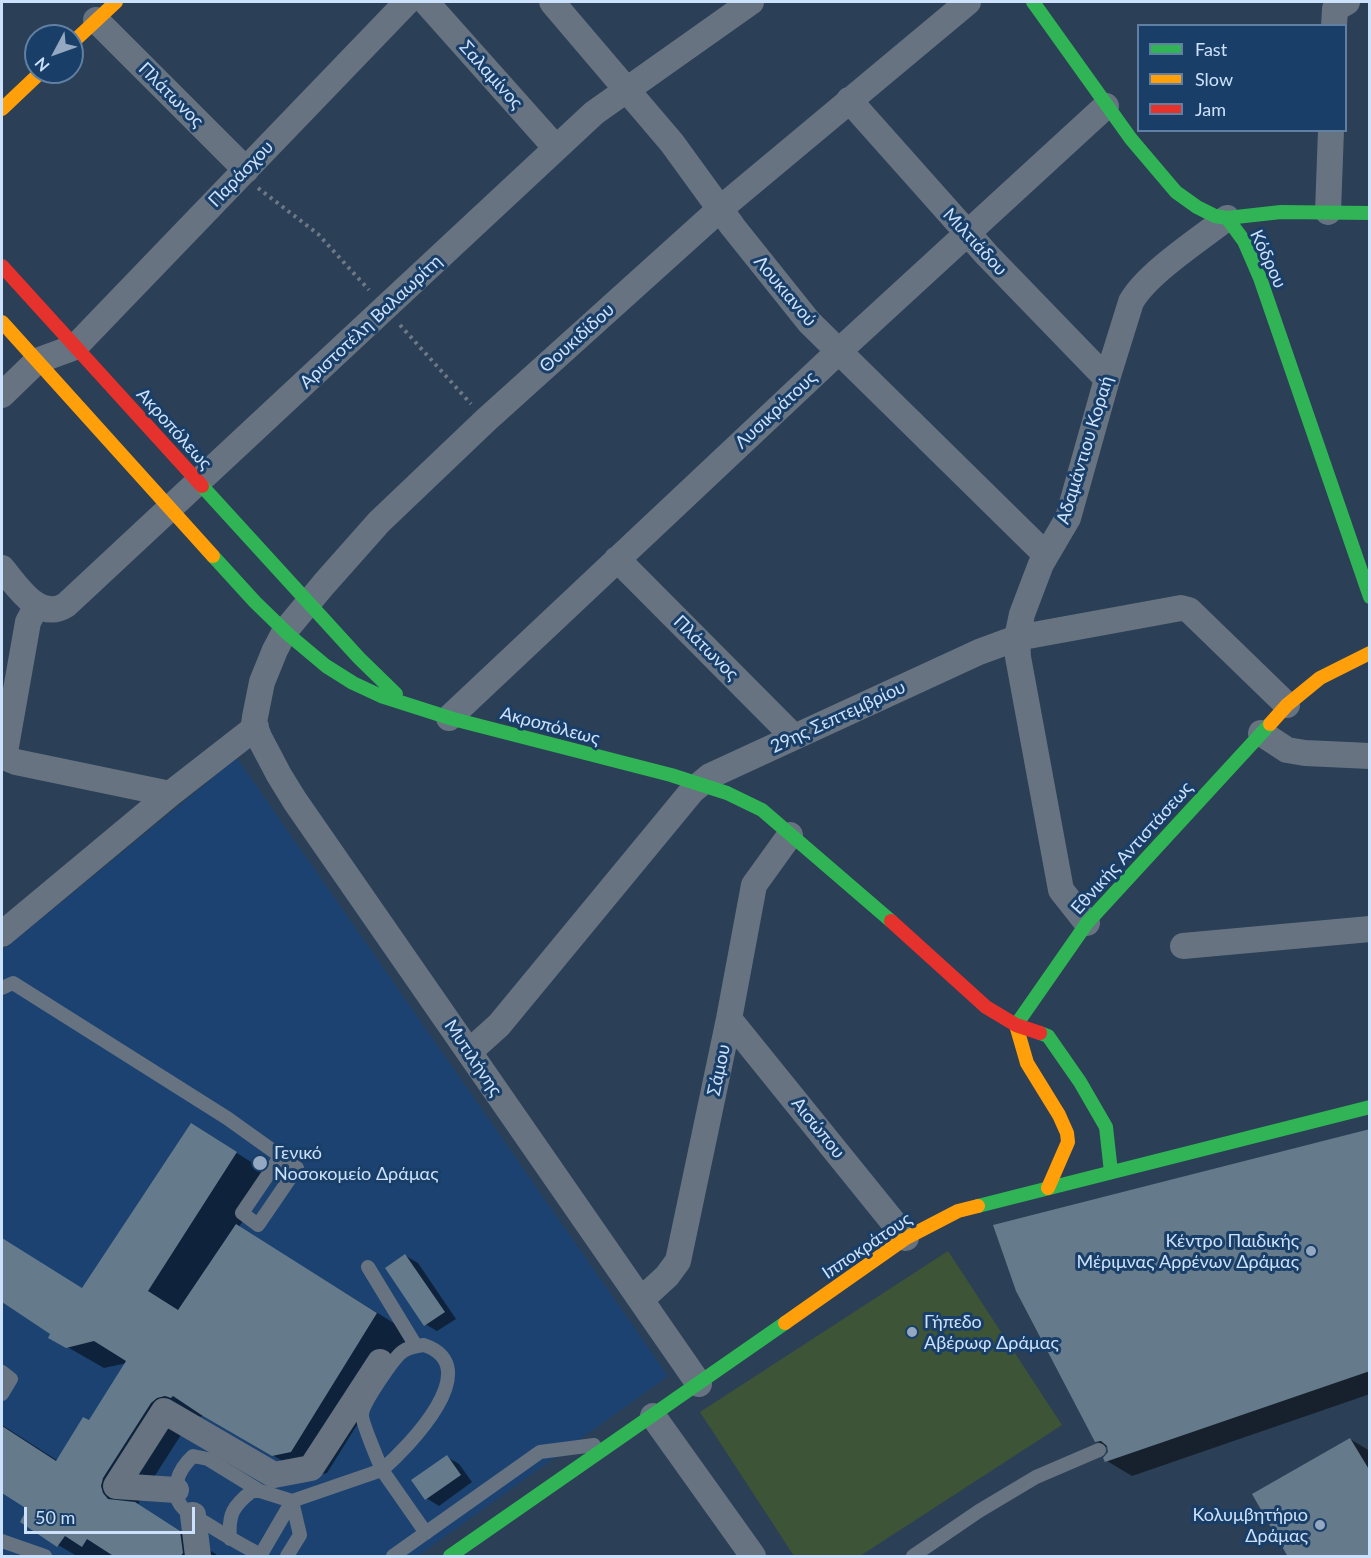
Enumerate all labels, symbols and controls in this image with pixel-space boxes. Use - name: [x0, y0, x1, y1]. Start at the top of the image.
- north arrow: [24, 24, 84, 84]
- legend: [1137, 24, 1347, 132]
- street label: Σαλαμίνος: [455, 36, 527, 114]
- text: Fast: [1195, 38, 1227, 60]
- text: N: [30, 54, 53, 76]
- street label: Πλάτωνος: [134, 58, 208, 132]
- text: Slow: [1195, 68, 1233, 90]
- text: Jam: [1195, 98, 1226, 120]
- street label: Παράσχου: [204, 136, 278, 212]
- street label: Μιλτιάδου: [938, 204, 1012, 280]
- street label: Κόδρου: [1245, 227, 1291, 291]
- street label: Αριστοτέλη Βαλαωρίτη: [295, 251, 447, 393]
- street label: Λουκιανού: [749, 251, 821, 331]
- street label: Θουκιδίδου: [535, 299, 619, 377]
- street label: Λυσικράτους: [731, 367, 821, 453]
- street label: Αδαμάντιου Κοραή: [1052, 373, 1118, 527]
- street label: Ακροπόλεως: [132, 384, 216, 474]
- street label: Πλάτωνος: [669, 611, 743, 685]
- street label: 29ης Σεπτεμβρίου: [767, 676, 909, 758]
- street label: Ακροπόλεως: [498, 702, 602, 750]
- street label: Εθνικής Αντιστάσεως: [1067, 777, 1197, 919]
- street label: Μυτιλήνης: [440, 1016, 506, 1100]
- street label: Σάμου: [703, 1042, 735, 1098]
- street label: Αισώπου: [787, 1093, 849, 1163]
- place label: Γενικό Νοσοκομείο Δράμας: [274, 1142, 439, 1184]
- marker: Γενικό Νοσοκομείο Δράμας: [251, 1154, 269, 1172]
- street label: Ιπποκράτους: [818, 1208, 916, 1284]
- place label: Κέντρο Παιδικής Μέριμνας Αρρένων Δράμας: [1076, 1230, 1299, 1272]
- marker: Κέντρο Παιδικής Μέριμνας Αρρένων Δράμας: [1304, 1244, 1318, 1258]
- place label: Γήπεδο Αβέρωφ Δράμας: [924, 1311, 1059, 1354]
- marker: Γήπεδο Αβέρωφ Δράμας: [905, 1325, 919, 1339]
- scale bar: [27, 1495, 198, 1533]
- place label: Κολυμβητήριο Δράμας: [1192, 1504, 1308, 1546]
- text: 50 m: [35, 1506, 75, 1528]
- marker: Κολυμβητήριο Δράμας: [1313, 1518, 1327, 1532]

